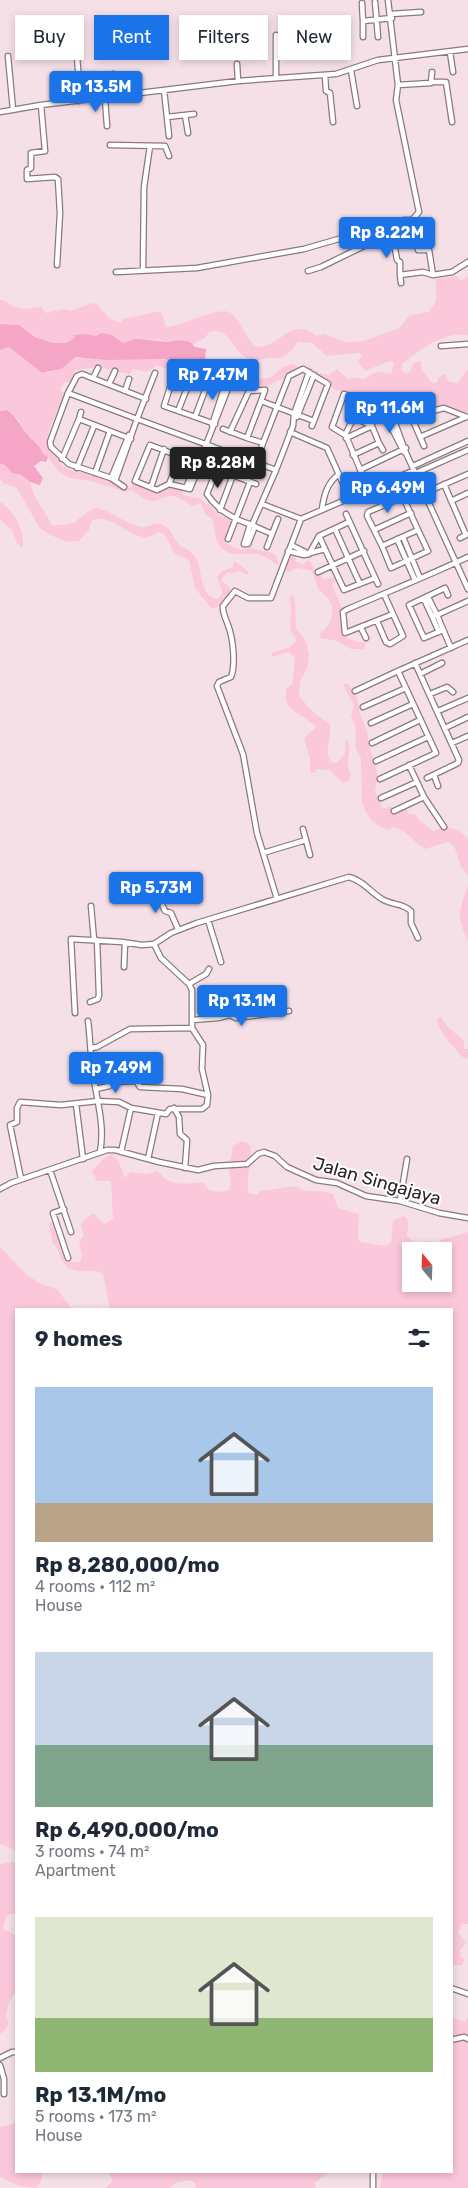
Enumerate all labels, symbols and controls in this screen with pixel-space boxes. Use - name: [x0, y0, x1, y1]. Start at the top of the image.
- chip: Buy: [15, 15, 84, 60]
- chip: Rent: [94, 15, 169, 60]
- chip: Filters: [179, 15, 268, 60]
- chip: New: [278, 15, 351, 60]
- pin: Rp 13.5M: [44, 70, 148, 113]
- text: Rp 13.5M: [60, 77, 132, 96]
- pin: Rp 8.22M: [335, 216, 439, 259]
- text: Rp 8.22M: [350, 223, 424, 242]
- pin: Rp 7.47M: [161, 358, 265, 401]
- text: Rp 7.47M: [178, 365, 248, 384]
- pin: Rp 11.6M: [338, 392, 442, 434]
- text: Rp 11.6M: [356, 398, 424, 417]
- pin: Rp 8.28M: [166, 446, 270, 489]
- text: Rp 8.28M: [181, 453, 255, 472]
- pin: Rp 6.49M: [336, 472, 440, 514]
- text: Rp 6.49M: [351, 478, 425, 497]
- pin: Rp 5.73M: [104, 872, 208, 914]
- text: Rp 5.73M: [120, 878, 192, 897]
- pin: Rp 13.1M: [190, 984, 294, 1027]
- text: Rp 13.1M: [208, 991, 276, 1010]
- pin: Rp 7.49M: [64, 1052, 168, 1094]
- text: Rp 7.49M: [80, 1058, 152, 1077]
- street label: Jalan Singajaya: [310, 1152, 444, 1210]
- north arrow: [402, 1242, 452, 1292]
- map controls: [402, 1242, 452, 1292]
- icon: filters: [405, 1324, 433, 1352]
- text: 9 homes: [35, 1326, 123, 1351]
- icon: home: [189, 1419, 279, 1509]
- text: Rp 8,280,000/mo: [35, 1552, 220, 1577]
- text: 4 rooms · 112 m²: [35, 1577, 155, 1596]
- text: House: [35, 1596, 82, 1615]
- icon: home: [189, 1684, 279, 1774]
- text: Rp 6,490,000/mo: [35, 1817, 219, 1842]
- text: 3 rooms · 74 m²: [35, 1842, 150, 1861]
- text: Apartment: [35, 1861, 115, 1880]
- icon: home: [189, 1949, 279, 2039]
- text: Rp 13.1M/mo: [35, 2082, 166, 2107]
- text: 5 rooms · 173 m²: [35, 2107, 157, 2126]
- text: House: [35, 2126, 82, 2145]

